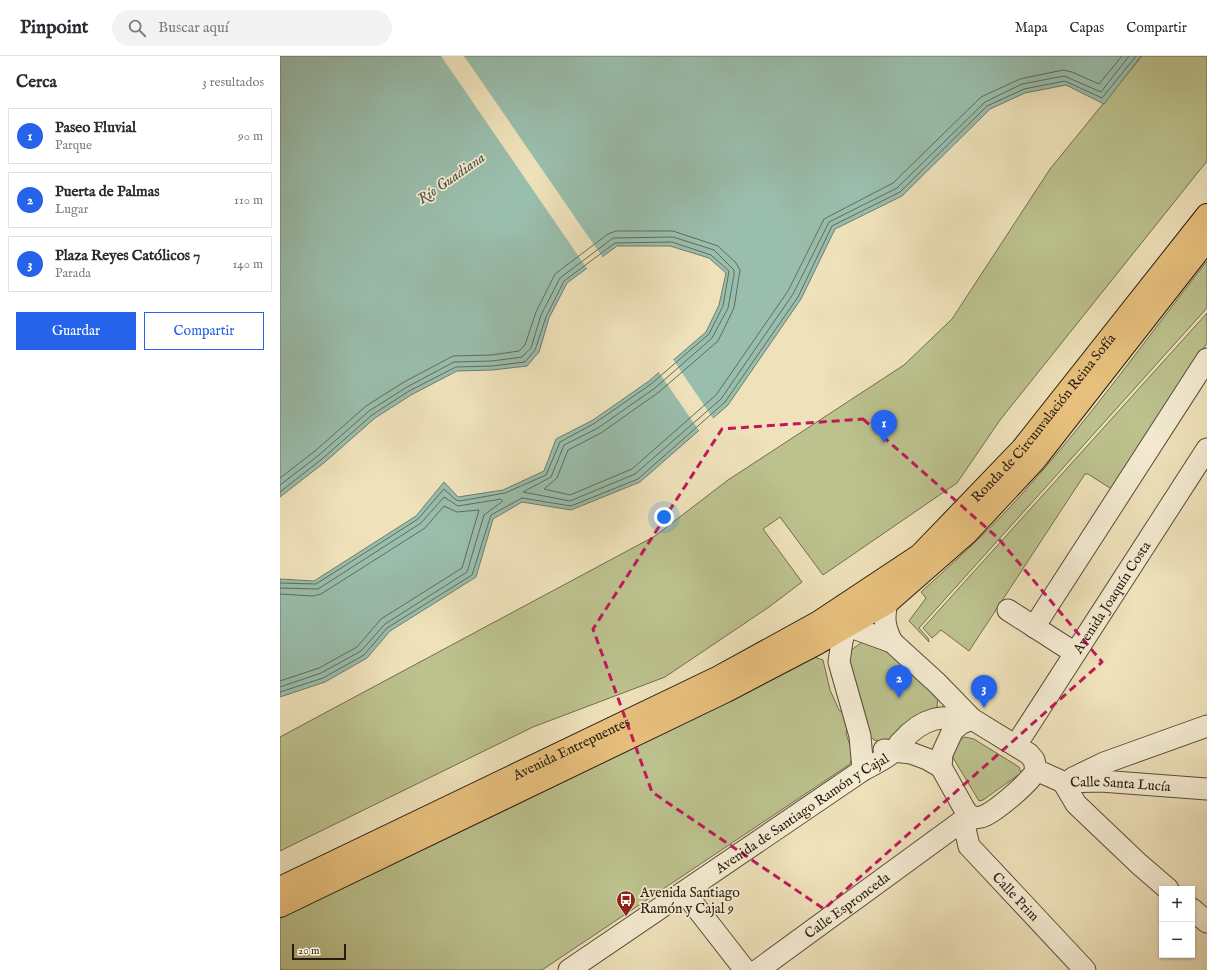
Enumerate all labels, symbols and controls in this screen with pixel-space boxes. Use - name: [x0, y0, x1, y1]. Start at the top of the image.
- search box: [112, 10, 392, 46]
- text: Pinpoint: [20, 16, 88, 40]
- icon: search: [126, 17, 148, 39]
- text: Buscar aquí: [158, 18, 229, 37]
- text: Mapa: [1015, 19, 1048, 37]
- text: Capas: [1070, 19, 1104, 37]
- text: Compartir: [1126, 19, 1187, 37]
- text: Cerca: [16, 72, 57, 93]
- text: 3 resultados: [202, 74, 264, 91]
- text: Paseo Fluvial: [55, 118, 136, 137]
- text: 1: [28, 128, 32, 145]
- text: 90 m: [238, 128, 263, 145]
- text: Parque: [55, 137, 92, 154]
- water label: Río Guadiana: [414, 148, 489, 209]
- text: Puerta de Palmas: [55, 182, 159, 201]
- text: 2: [27, 192, 33, 209]
- text: 110 m: [234, 192, 263, 209]
- text: Lugar: [55, 201, 88, 218]
- text: Plaza Reyes Católicos 7: [55, 246, 200, 265]
- text: 3: [28, 256, 32, 273]
- text: 140 m: [233, 256, 263, 273]
- text: Parada: [55, 265, 91, 282]
- button: Guardar: [16, 312, 136, 350]
- button: Compartir: [144, 312, 264, 350]
- street label: Ronda de Circunvalación Reina Sofía: [968, 329, 1120, 507]
- pin: 1: [871, 410, 897, 443]
- your location: [654, 507, 674, 527]
- street label: Avenida Joaquín Costa: [1069, 537, 1156, 658]
- pin: 2: [886, 665, 912, 698]
- pin: 3: [971, 675, 997, 708]
- street label: Avenida Entrepuentes: [509, 713, 633, 785]
- street label: Avenida de Santiago Ramón y Cajal: [711, 750, 893, 878]
- street label: Calle Santa Lucía: [1070, 773, 1172, 796]
- street label: Calle Espronceda: [801, 868, 894, 943]
- street label: Calle Prim: [988, 869, 1043, 926]
- place label: Avenida Santiago Ramón y Cajal 9: [639, 884, 740, 918]
- map controls: [1159, 886, 1195, 958]
- button: +: [1159, 886, 1195, 922]
- bus stop icon: Avenida Santiago Ramón y Cajal 9: [615, 889, 637, 917]
- button: −: [1159, 922, 1195, 958]
- scale bar: [292, 942, 346, 961]
- text: 20 m: [298, 944, 319, 958]

